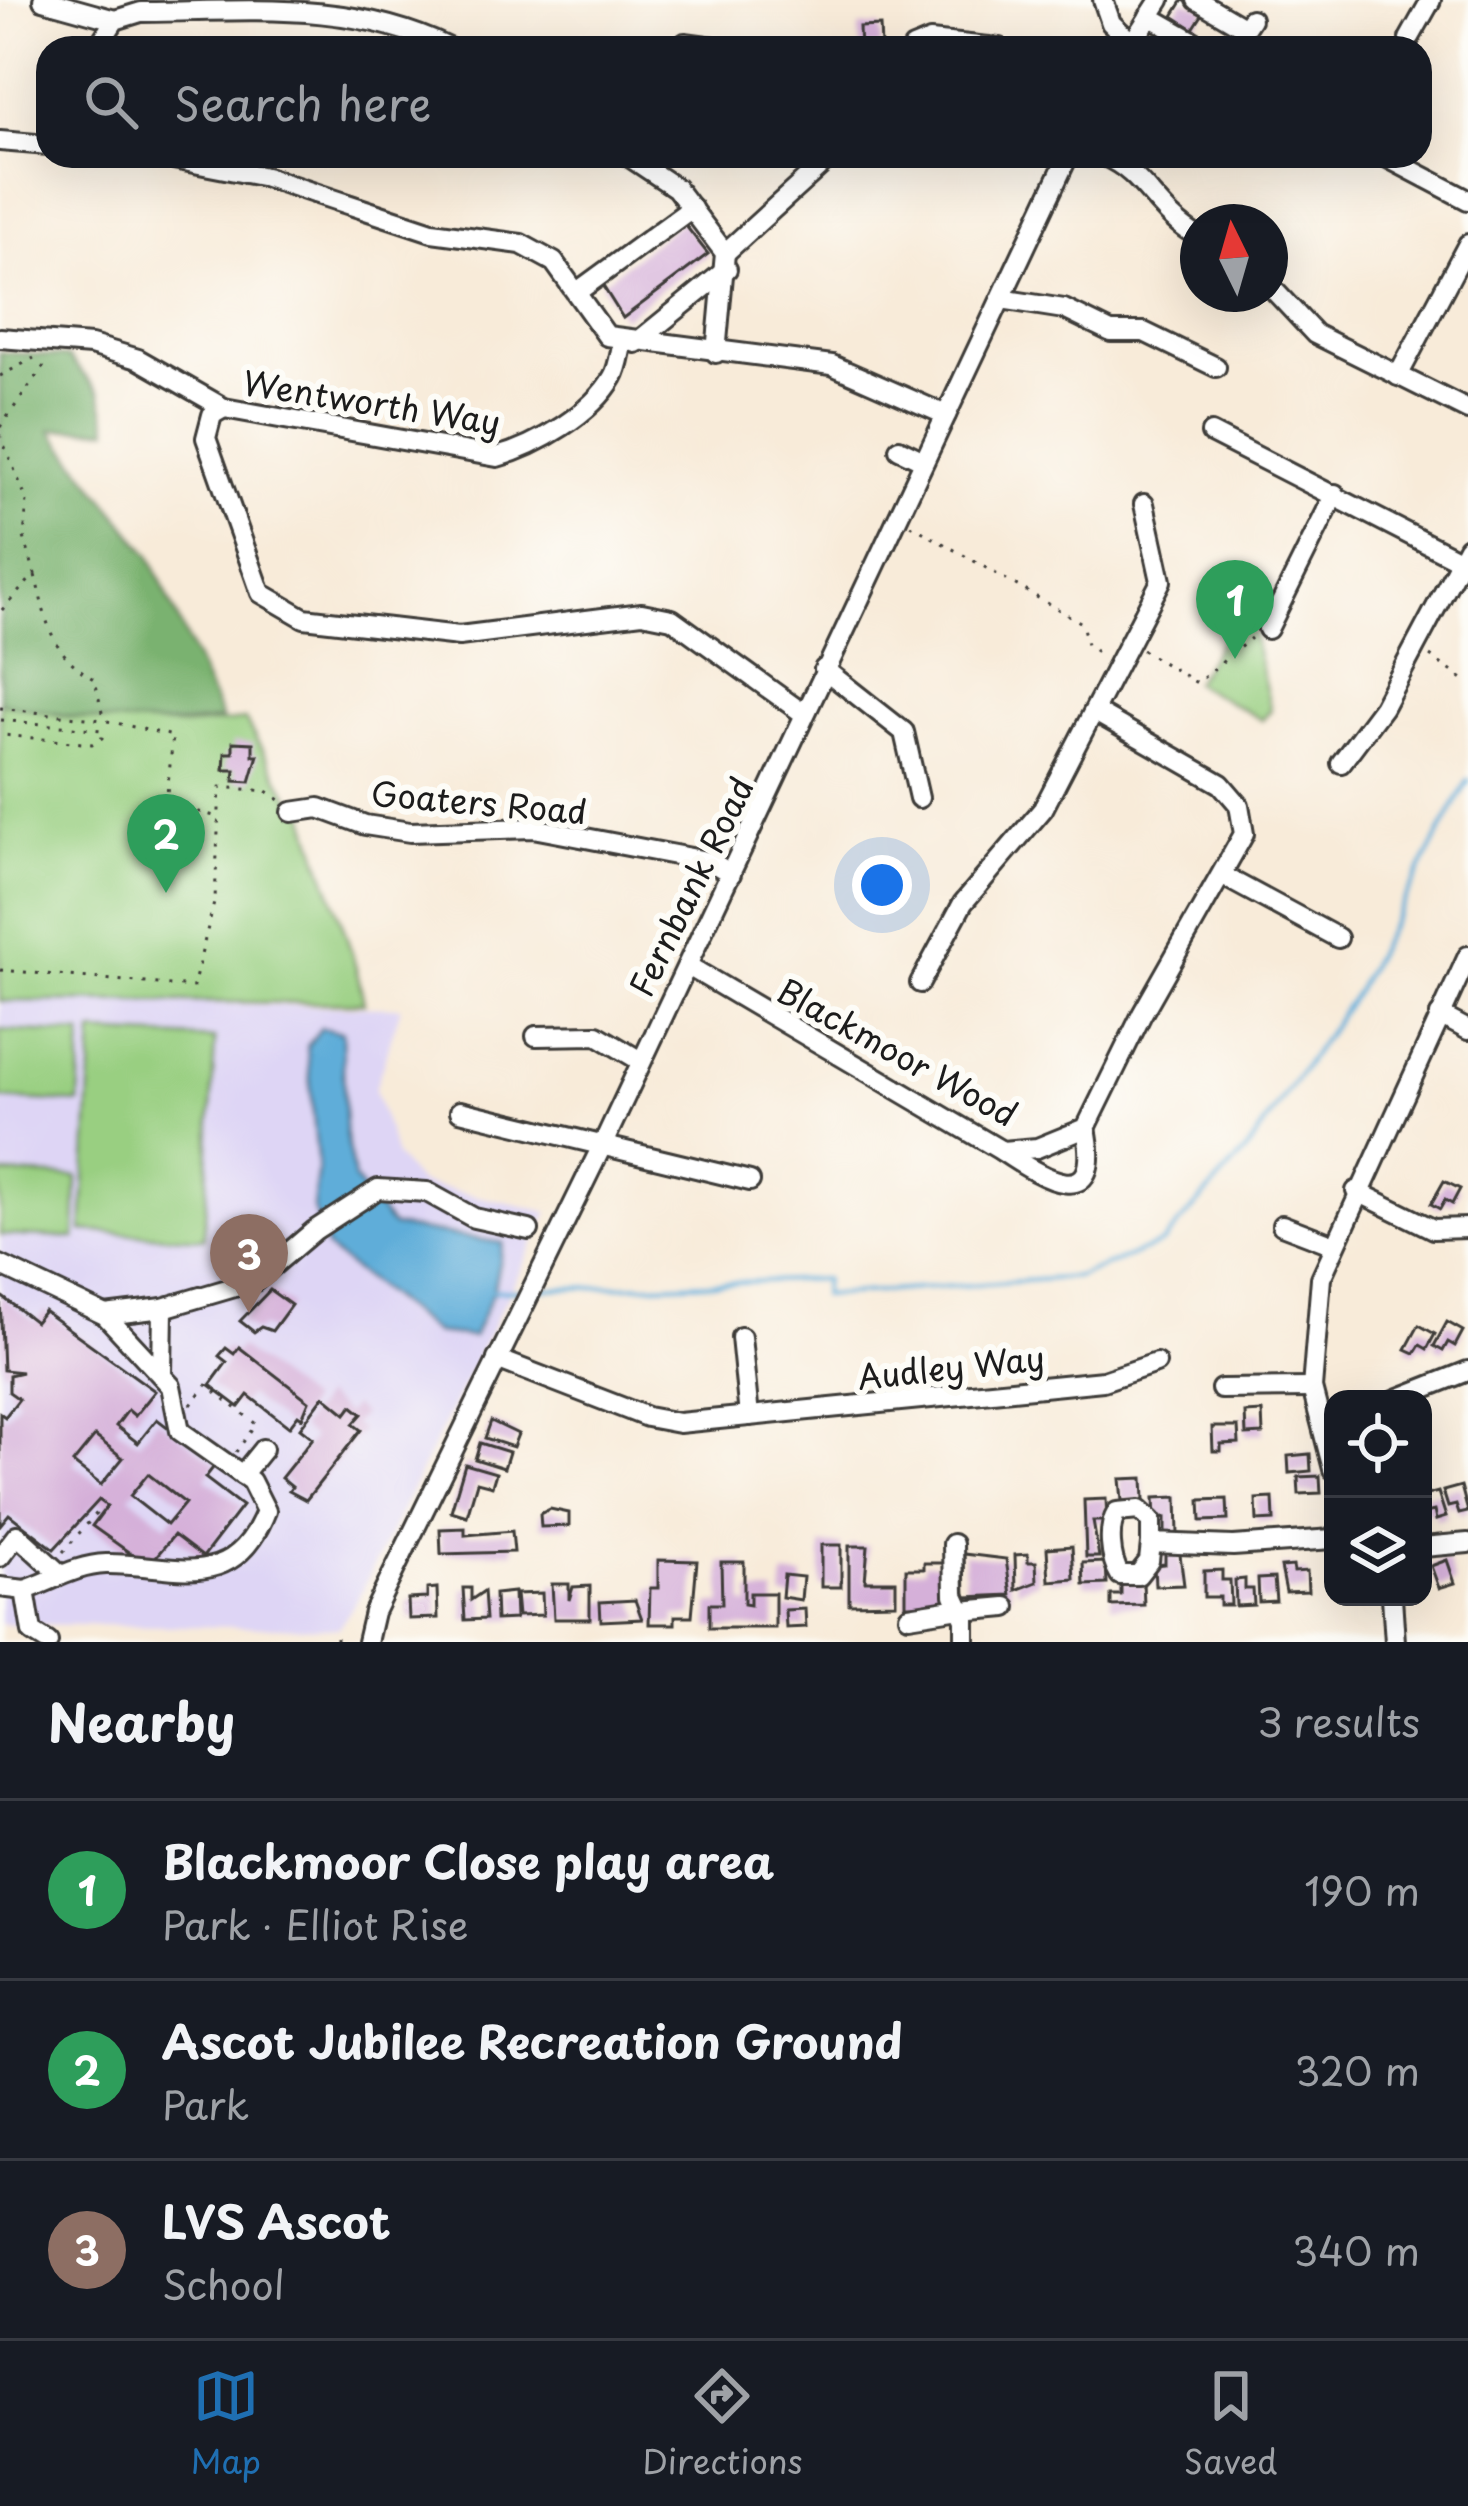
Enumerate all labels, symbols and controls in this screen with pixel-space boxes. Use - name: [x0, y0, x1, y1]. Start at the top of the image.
- search box: [36, 36, 1432, 168]
- text: Search here: [174, 68, 431, 136]
- icon: search: [78, 69, 144, 135]
- north arrow: [1180, 204, 1288, 312]
- street label: Wentworth Way: [240, 356, 504, 446]
- pin: 1: [1196, 560, 1274, 659]
- street label: Goaters Road: [369, 767, 589, 835]
- street label: Fernbank Road: [615, 768, 765, 1004]
- pin: 2: [127, 794, 205, 893]
- your location: [852, 855, 912, 915]
- street label: Blackmoor Wood: [769, 964, 1027, 1138]
- pin: 3: [210, 1214, 288, 1313]
- street label: Audley Way: [855, 1331, 1047, 1401]
- map controls: [1324, 1390, 1432, 1606]
- button: locate: [1324, 1390, 1432, 1498]
- button: layers: [1324, 1498, 1432, 1606]
- text: Nearby: [48, 1682, 235, 1759]
- text: 3 results: [1257, 1691, 1420, 1750]
- text: Blackmoor Close play area: [162, 1826, 774, 1894]
- text: 1: [78, 1860, 96, 1919]
- text: 190 m: [1304, 1860, 1420, 1919]
- text: Park · Elliot Rise: [162, 1894, 468, 1953]
- text: Ascot Jubilee Recreation Ground: [162, 2006, 903, 2074]
- text: 2: [73, 2040, 101, 2099]
- text: 320 m: [1295, 2040, 1420, 2099]
- text: Park: [162, 2074, 249, 2133]
- text: LVS Ascot: [162, 2186, 391, 2254]
- text: 3: [74, 2220, 100, 2279]
- text: 340 m: [1292, 2220, 1420, 2279]
- text: School: [162, 2254, 285, 2313]
- tab: Map: [191, 2363, 261, 2485]
- tab: Directions: [642, 2363, 803, 2485]
- tab: Saved: [1184, 2363, 1277, 2485]

